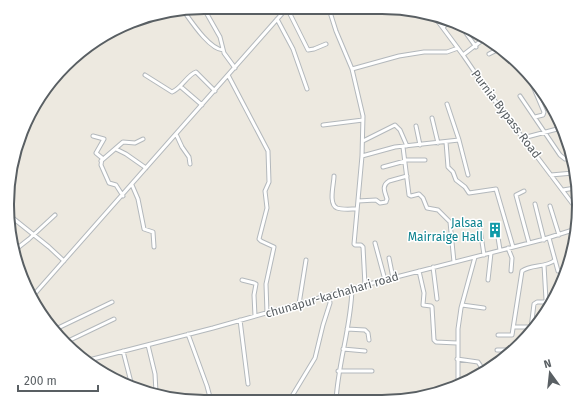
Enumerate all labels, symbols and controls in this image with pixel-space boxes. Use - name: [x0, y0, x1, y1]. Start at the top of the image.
- street label: Purnia Bypass Road: [468, 67, 544, 161]
- place label: Jalsaa Mairraige Hall: [408, 216, 483, 244]
- building icon: Jalsaa Mairraige Hall: [486, 221, 504, 239]
- street label: chunapur-kachahari road: [264, 269, 400, 321]
- north arrow: [530, 353, 570, 393]
- text: N: [542, 357, 553, 371]
- scale bar: [18, 367, 98, 393]
- text: 200 m: [24, 374, 57, 388]

